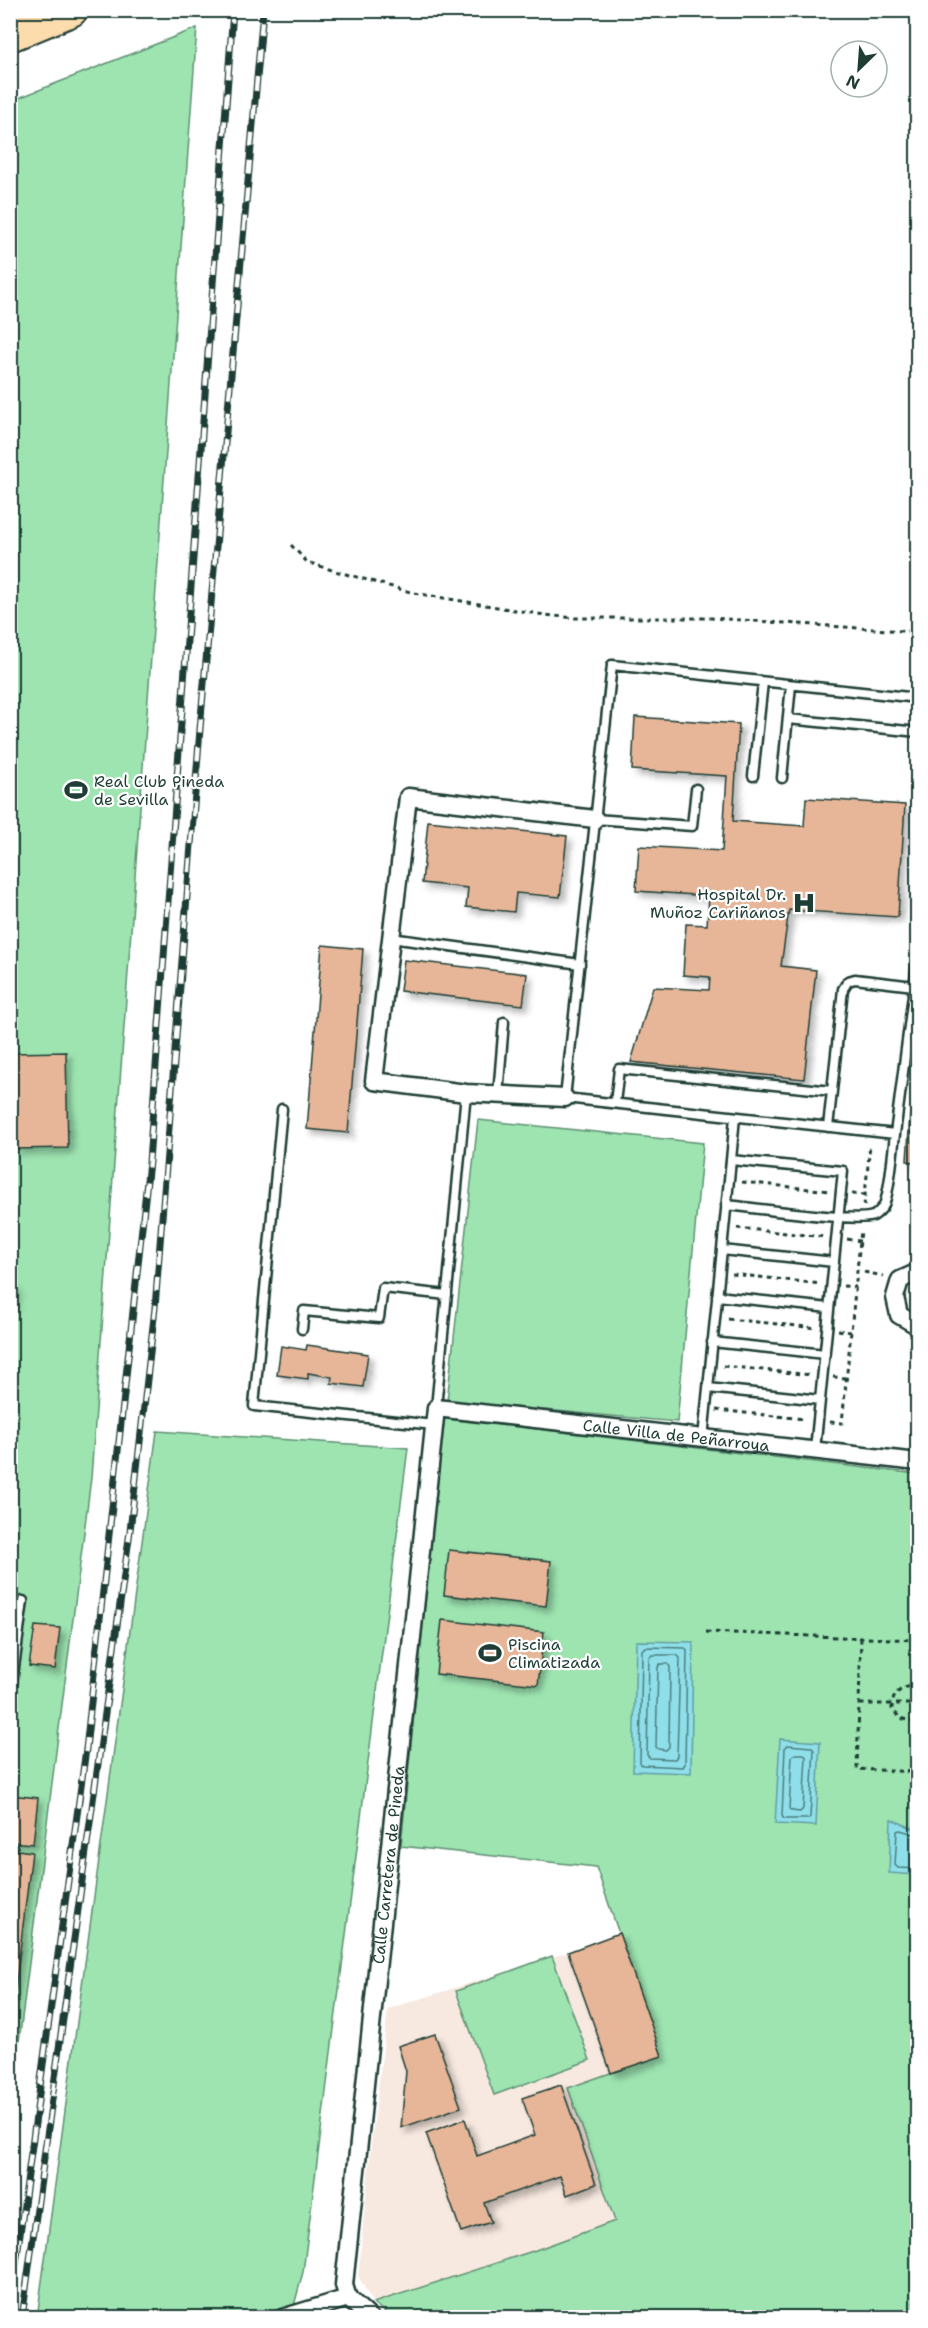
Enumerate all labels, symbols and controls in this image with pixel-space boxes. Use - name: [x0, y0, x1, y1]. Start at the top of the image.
- north arrow: [829, 39, 889, 99]
- text: N: [843, 70, 863, 94]
- place label: Real Club Pineda de Sevilla: [94, 771, 224, 810]
- sports icon: Real Club Pineda de Sevilla: [63, 777, 89, 803]
- place label: Hospital Dr. Muñoz Cariñanos: [650, 884, 786, 923]
- hospital icon: Hospital Dr. Muñoz Cariñanos: [791, 890, 817, 916]
- street label: Calle Villa de Peñarroya: [582, 1414, 771, 1456]
- place label: Piscina Climatizada: [508, 1634, 600, 1673]
- sports icon: Piscina Climatizada: [477, 1640, 503, 1666]
- street label: Calle Carretera de Pineda: [367, 1764, 409, 1965]

